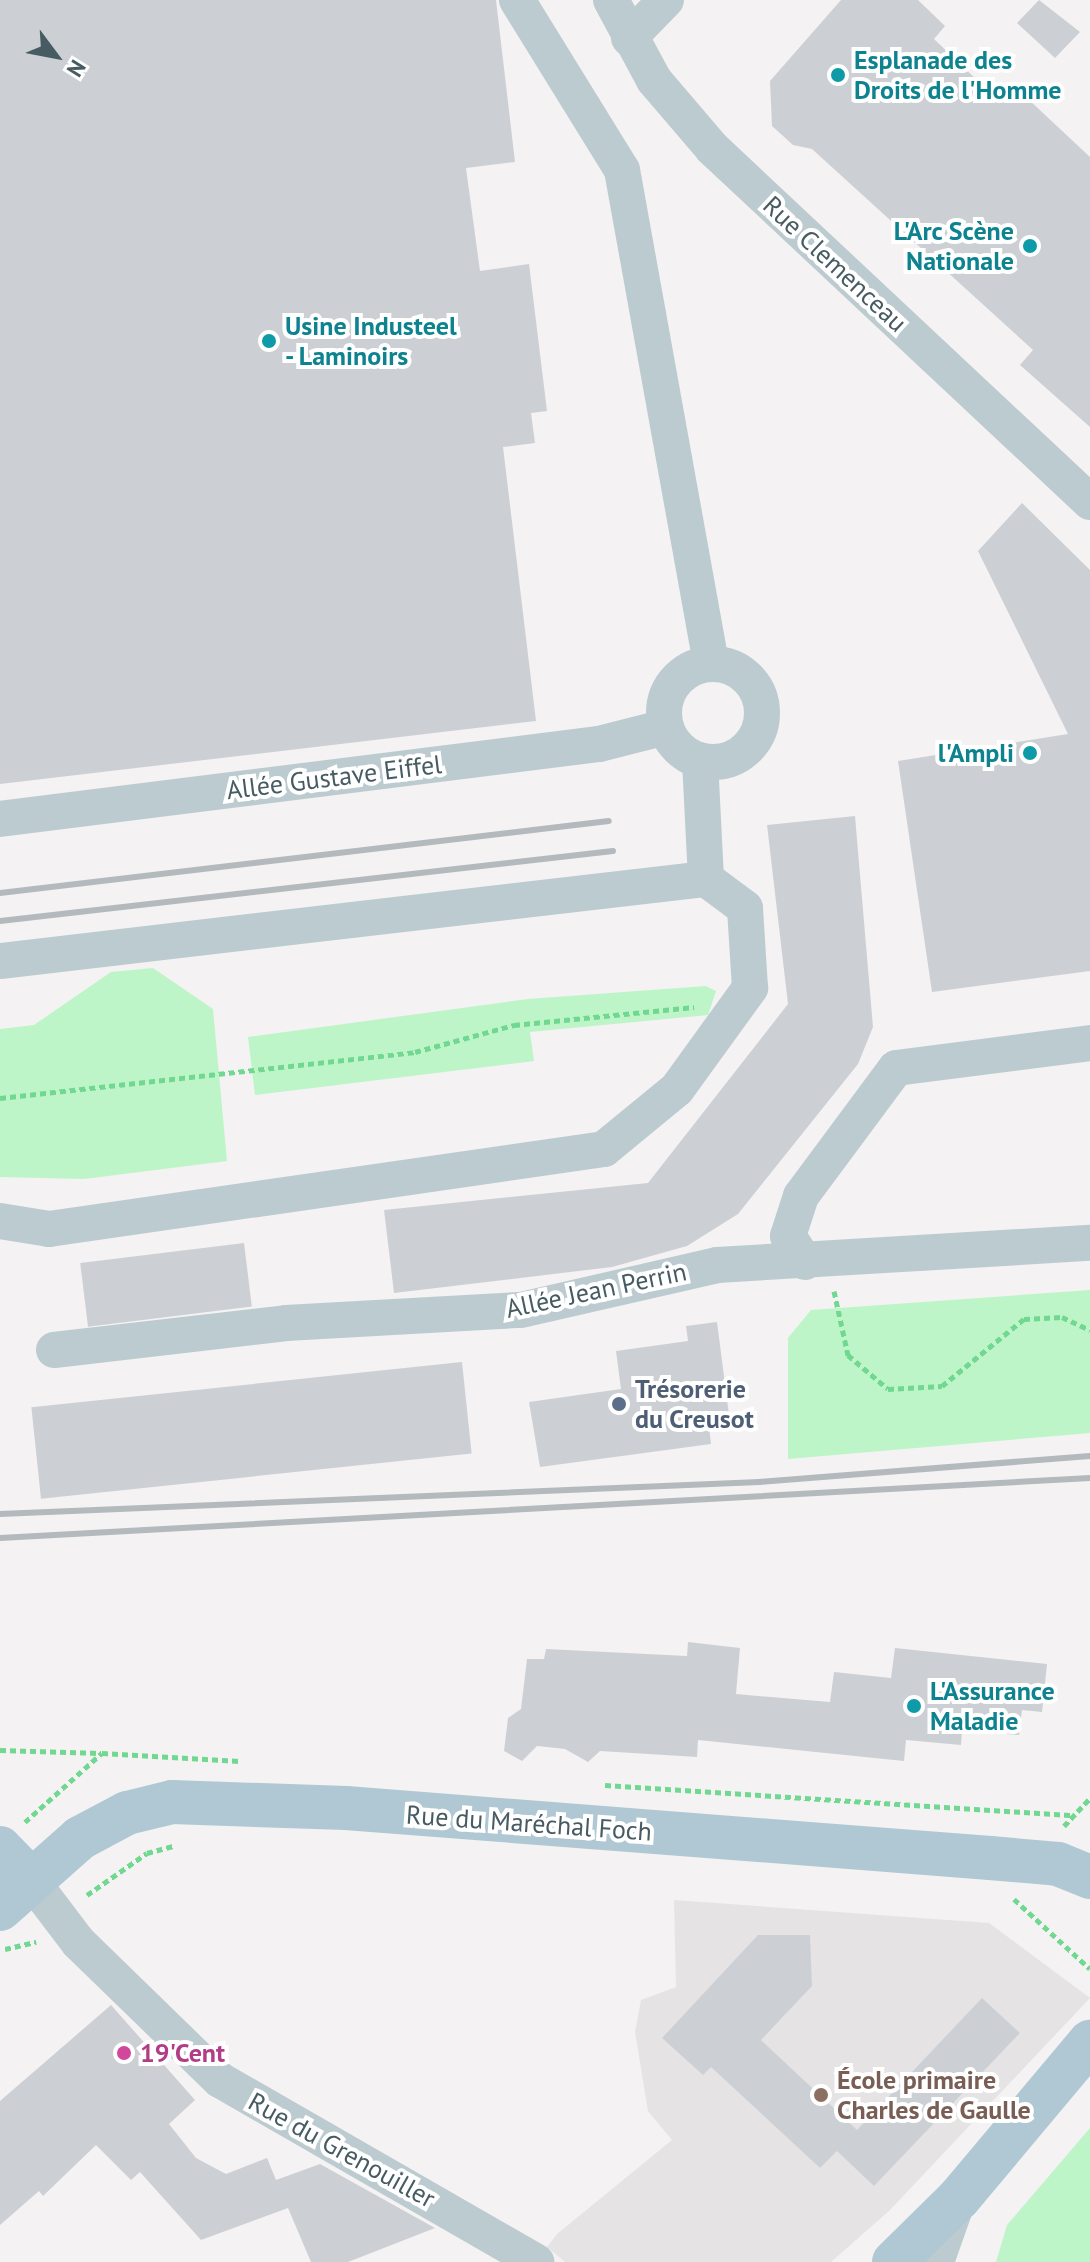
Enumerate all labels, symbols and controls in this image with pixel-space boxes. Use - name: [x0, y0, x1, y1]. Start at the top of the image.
- north arrow: [16, 16, 96, 96]
- place label: Esplanade des Droits de l'Homme: [854, 44, 1062, 106]
- text: N: [61, 55, 92, 82]
- marker: Esplanade des Droits de l'Homme: [829, 66, 847, 84]
- street label: Rue Clemenceau: [757, 190, 913, 338]
- place label: L'Arc Scène Nationale: [893, 215, 1014, 276]
- marker: L'Arc Scène Nationale: [1021, 237, 1039, 255]
- place label: Usine Industeel - Laminoirs: [285, 310, 457, 372]
- marker: Usine Industeel - Laminoirs: [260, 332, 278, 350]
- place label: l'Ampli: [938, 737, 1014, 769]
- marker: l'Ampli: [1021, 744, 1039, 762]
- street label: Allée Gustave Eiffel: [225, 748, 443, 806]
- street label: Allée Jean Perrin: [503, 1256, 689, 1324]
- place label: Trésorerie du Creusot: [635, 1373, 754, 1434]
- marker: Trésorerie du Creusot: [610, 1395, 628, 1413]
- place label: L'Assurance Maladie: [930, 1675, 1055, 1736]
- marker: L'Assurance Maladie: [905, 1697, 923, 1715]
- street label: Rue du Maréchal Foch: [405, 1799, 653, 1847]
- place label: 19'Cent: [140, 2037, 225, 2069]
- marker: 19'Cent: [115, 2044, 133, 2062]
- place label: École primaire Charles de Gaulle: [837, 2064, 1031, 2126]
- street label: Rue du Grenouiller: [243, 2086, 441, 2214]
- marker: École primaire Charles de Gaulle: [812, 2086, 830, 2104]

